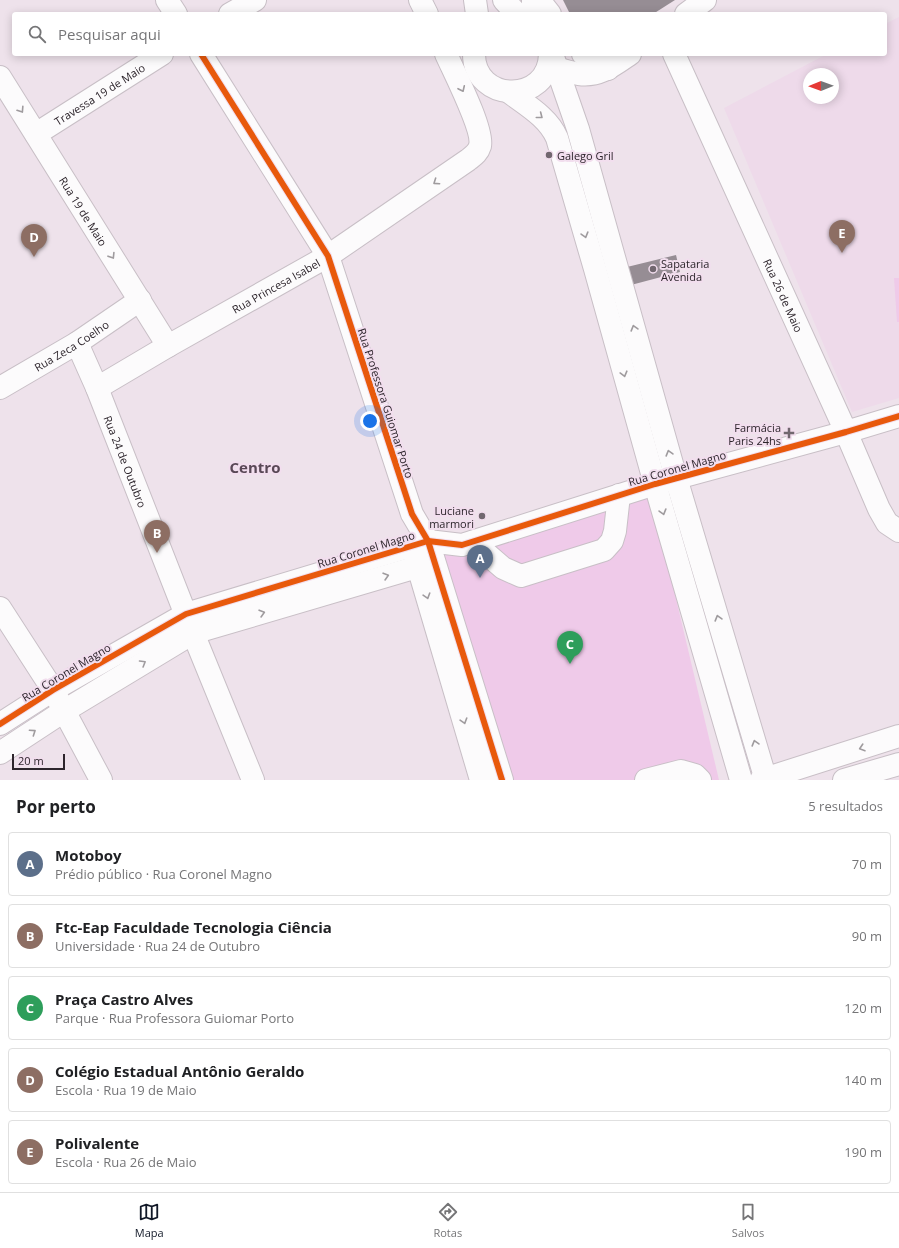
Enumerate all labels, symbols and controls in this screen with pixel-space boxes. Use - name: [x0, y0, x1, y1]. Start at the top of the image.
- search box: [12, 12, 887, 56]
- icon: search: [26, 23, 48, 45]
- text: Pesquisar aqui: [58, 24, 161, 44]
- street label: Travessa 19 de Maio: [51, 59, 148, 128]
- north arrow: [803, 68, 839, 104]
- one-way arrow: [457, 85, 465, 93]
- one-way arrow: [16, 106, 24, 113]
- one-way arrow: [535, 111, 542, 118]
- place label: Galego Gril: [557, 148, 614, 163]
- marker: Galego Gril: [544, 150, 554, 160]
- street label: Rua 19 de Maio: [56, 173, 111, 249]
- one-way arrow: [433, 177, 440, 184]
- pin: E: [829, 220, 855, 253]
- pin: D: [21, 224, 47, 257]
- one-way arrow: [580, 231, 589, 238]
- one-way arrow: [108, 252, 115, 259]
- street label: Rua Princesa Isabel: [229, 255, 322, 316]
- place label: Sapataria Avenida: [661, 256, 709, 284]
- street label: Rua 26 de Maio: [761, 256, 807, 335]
- marker: Sapataria Avenida: [648, 264, 658, 274]
- street label: Rua Zeca Coelho: [31, 316, 112, 374]
- one-way arrow: [630, 325, 639, 332]
- street label: Rua Professora Guiomar Porto: [355, 326, 417, 480]
- one-way arrow: [619, 370, 628, 377]
- your location: [360, 411, 380, 431]
- street label: Rua 24 de Outubro: [101, 413, 151, 510]
- place label: Farmácia Paris 24hs: [728, 420, 781, 448]
- marker: Farmácia Paris 24hs: [784, 428, 794, 438]
- street label: Rua Coronel Magno: [626, 447, 728, 489]
- one-way arrow: [666, 450, 674, 456]
- district label: Centro: [230, 457, 280, 477]
- place label: Luciane marmori: [429, 503, 474, 531]
- one-way arrow: [658, 509, 667, 516]
- marker: Luciane marmori: [477, 511, 487, 521]
- pin: B: [144, 520, 170, 553]
- street label: Rua Coronel Magno: [315, 527, 417, 571]
- pin: A: [467, 545, 493, 578]
- one-way arrow: [383, 572, 390, 581]
- one-way arrow: [422, 592, 431, 599]
- one-way arrow: [258, 609, 265, 618]
- one-way arrow: [714, 615, 723, 622]
- pin: C: [557, 631, 583, 664]
- street label: Rua Coronel Magno: [19, 639, 114, 704]
- one-way arrow: [139, 661, 146, 668]
- one-way arrow: [459, 717, 468, 724]
- one-way arrow: [28, 730, 35, 737]
- one-way arrow: [751, 739, 760, 746]
- one-way arrow: [859, 743, 866, 751]
- scale bar: [12, 752, 65, 771]
- text: 20 m: [18, 753, 44, 768]
- text: Por perto: [16, 795, 96, 818]
- text: 5 resultados: [808, 797, 883, 815]
- text: Motoboy: [55, 845, 122, 865]
- text: A: [26, 855, 34, 873]
- text: 70 m: [852, 855, 882, 873]
- text: Prédio público · Rua Coronel Magno: [55, 865, 272, 883]
- text: Ftc-Eap Faculdade Tecnologia Ciência: [55, 917, 332, 937]
- text: B: [26, 927, 34, 945]
- text: 90 m: [852, 927, 882, 945]
- text: Universidade · Rua 24 de Outubro: [55, 937, 260, 955]
- text: Praça Castro Alves: [55, 989, 193, 1009]
- text: C: [26, 999, 34, 1017]
- text: 120 m: [844, 999, 882, 1017]
- text: Parque · Rua Professora Guiomar Porto: [55, 1009, 294, 1027]
- text: Colégio Estadual Antônio Geraldo: [55, 1061, 304, 1081]
- text: D: [25, 1071, 35, 1089]
- text: 140 m: [844, 1071, 882, 1089]
- text: Escola · Rua 19 de Maio: [55, 1081, 197, 1099]
- text: Polivalente: [55, 1133, 139, 1153]
- text: E: [26, 1143, 34, 1161]
- text: 190 m: [844, 1143, 882, 1161]
- text: Escola · Rua 26 de Maio: [55, 1153, 197, 1171]
- tab: Mapa: [135, 1201, 164, 1240]
- tab: Rotas: [433, 1201, 462, 1240]
- tab: Salvos: [732, 1201, 764, 1240]

